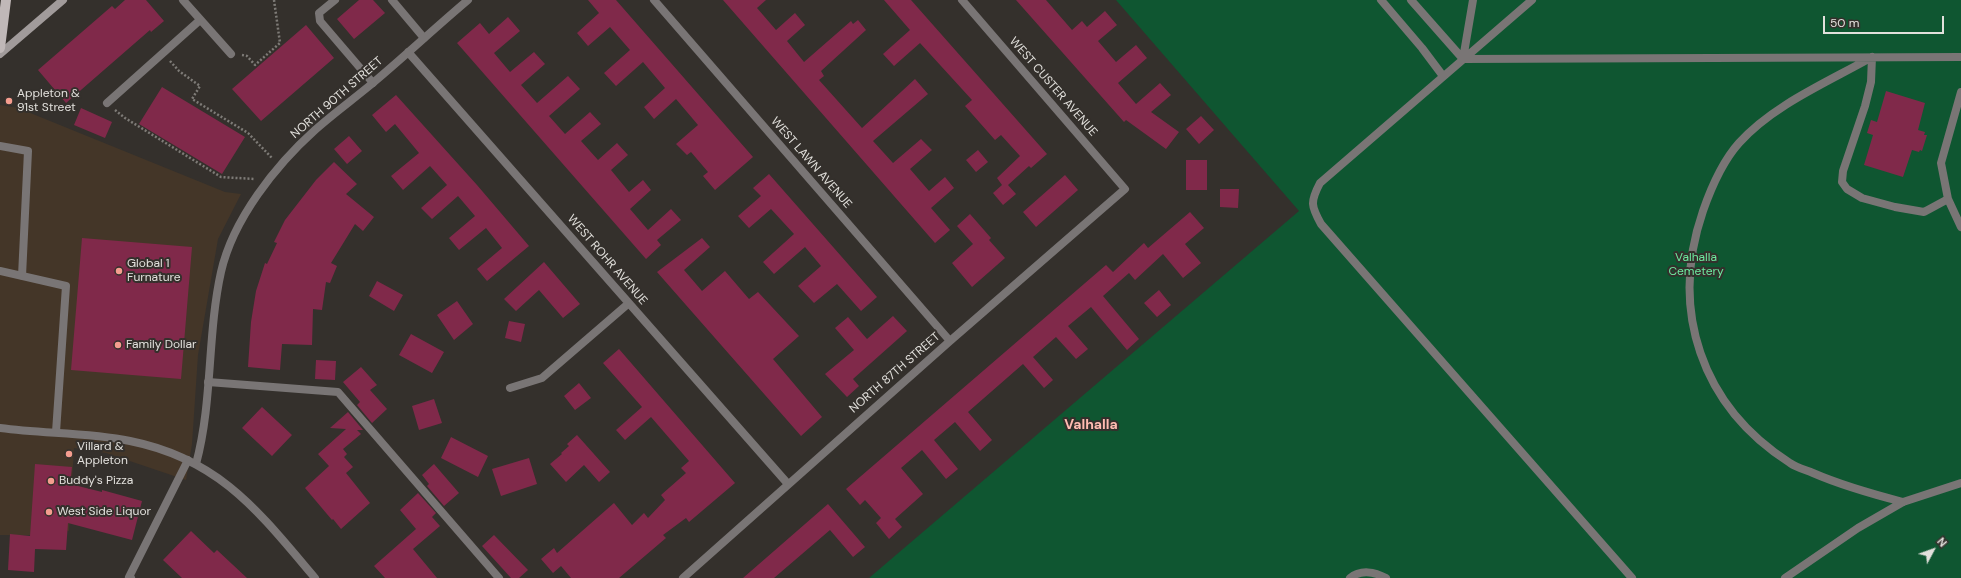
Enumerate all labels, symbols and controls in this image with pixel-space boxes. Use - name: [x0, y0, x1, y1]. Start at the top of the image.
- scale bar: [1825, 8, 1946, 34]
- text: 50 m: [1830, 15, 1859, 31]
- street label: WEST CUSTER AVENUE: [1006, 34, 1100, 140]
- street label: NORTH 90TH STREET: [288, 54, 386, 142]
- place label: Appleton & 91st Street: [17, 87, 80, 115]
- marker: Appleton & 91st Street: [4, 96, 14, 106]
- street label: WEST LAWN AVENUE: [767, 114, 855, 212]
- street label: WEST ROHR AVENUE: [564, 212, 650, 308]
- park label: Valhalla Cemetery: [1668, 251, 1724, 279]
- place label: Global 1 Furnature: [127, 257, 181, 285]
- marker: Global 1 Furnature: [114, 266, 124, 276]
- street label: NORTH 87TH STREET: [847, 330, 943, 416]
- place label: Family Dollar: [126, 338, 196, 352]
- marker: Family Dollar: [113, 340, 123, 350]
- district label: Valhalla: [1064, 417, 1118, 433]
- place label: Villard & Appleton: [77, 440, 128, 468]
- marker: Villard & Appleton: [64, 449, 74, 459]
- place label: Buddy's Pizza: [59, 474, 133, 488]
- marker: Buddy's Pizza: [46, 476, 56, 486]
- place label: West Side Liquor: [57, 505, 151, 519]
- marker: West Side Liquor: [44, 507, 54, 517]
- north arrow: [1913, 530, 1953, 570]
- text: N: [1934, 535, 1950, 550]

